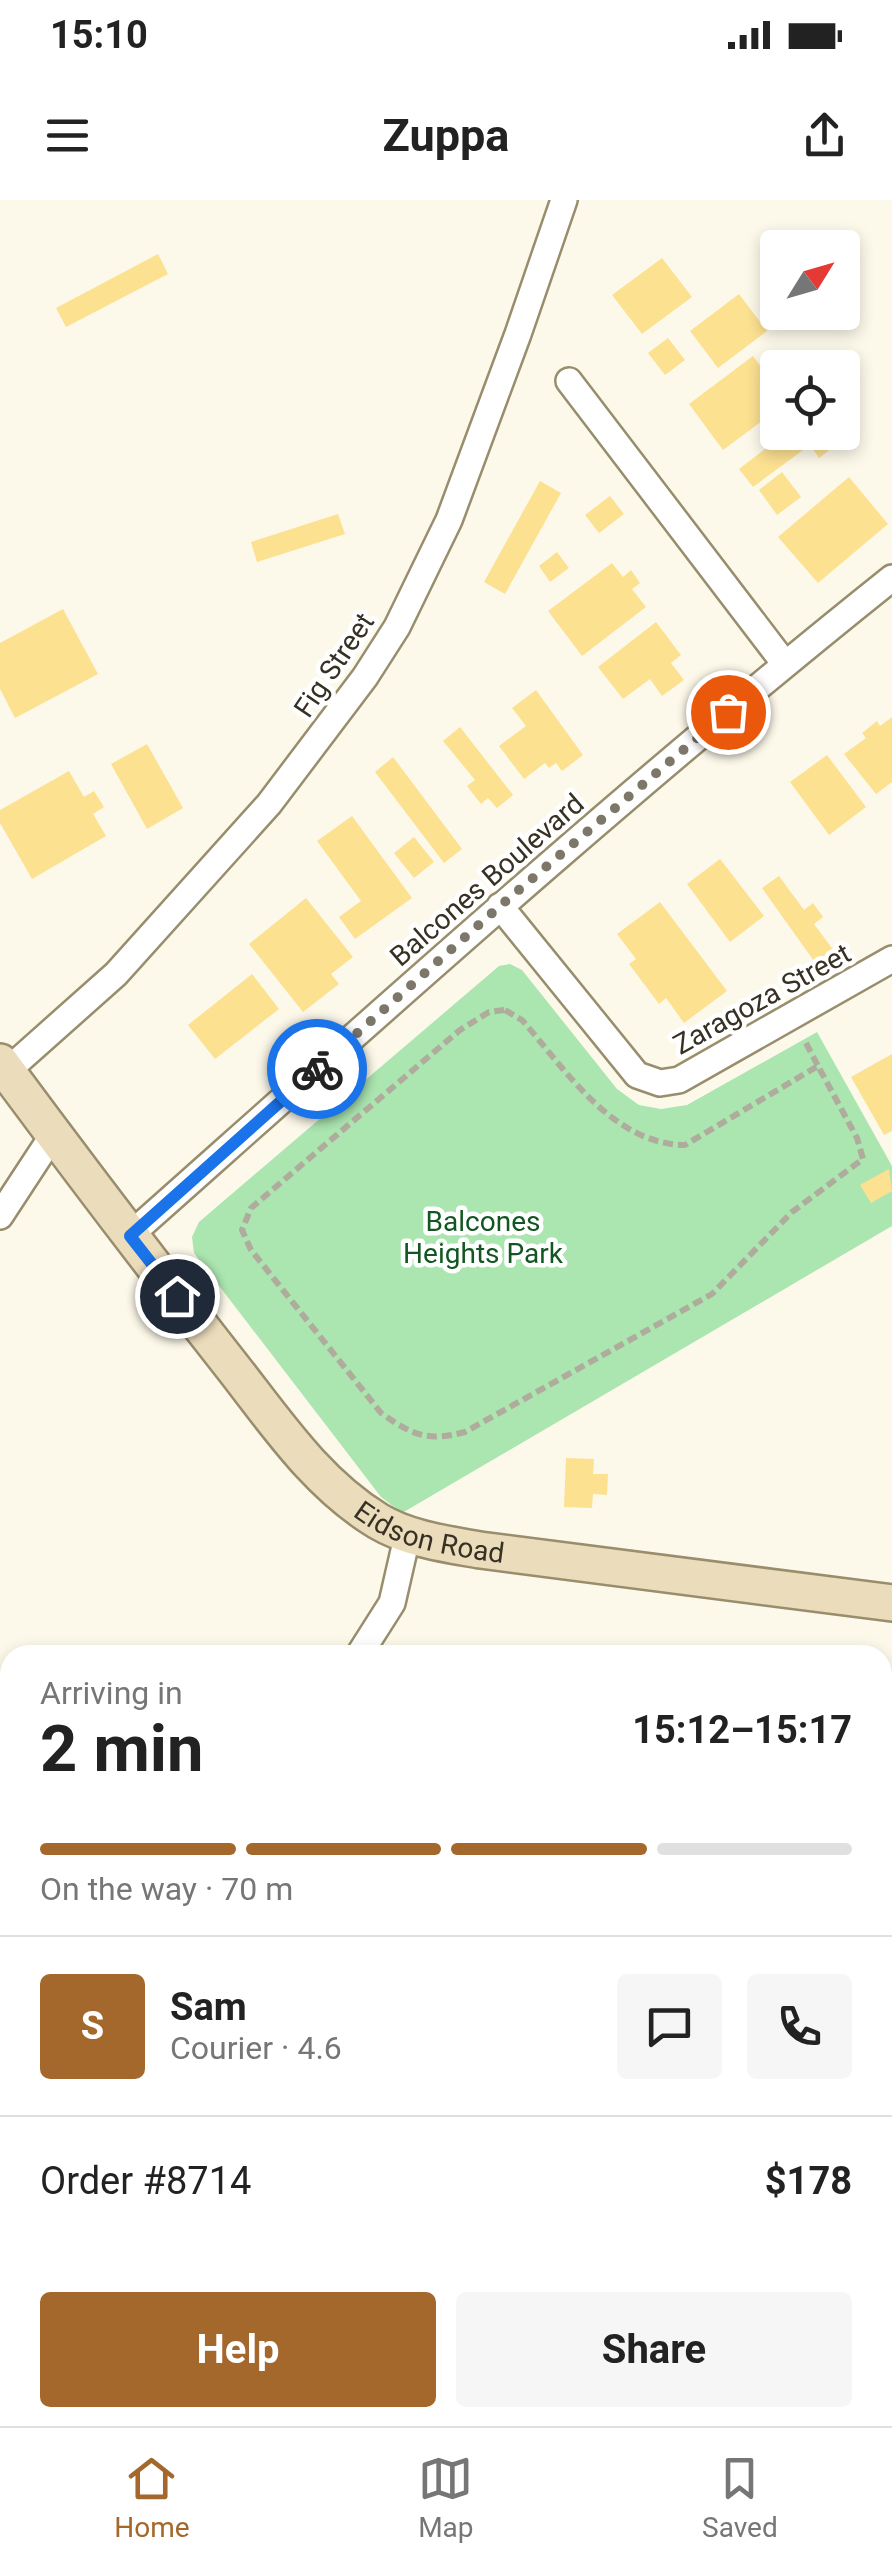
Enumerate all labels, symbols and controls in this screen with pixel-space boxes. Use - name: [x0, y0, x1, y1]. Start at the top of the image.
- text: 15:10: [50, 13, 148, 57]
- icon: menu: [40, 108, 95, 163]
- icon: share: [797, 108, 852, 163]
- text: Zuppa: [383, 109, 509, 162]
- north arrow: [760, 230, 860, 330]
- map controls: [760, 230, 860, 450]
- button: locate: [760, 350, 860, 450]
- street label: Fig Street: [287, 607, 381, 723]
- pin: [686, 670, 771, 755]
- icon: bag: [701, 685, 756, 740]
- street label: Balcones Boulevard: [383, 787, 591, 973]
- street label: Zaragoza Street: [668, 937, 856, 1061]
- courier: [267, 1019, 367, 1119]
- icon: bike: [290, 1042, 345, 1097]
- park label: Balcones Heights Park: [403, 1205, 564, 1270]
- pin: [135, 1254, 220, 1339]
- icon: home: [150, 1269, 205, 1324]
- street label: Eidson Road: [348, 1494, 506, 1569]
- text: Arriving in: [40, 1674, 183, 1712]
- text: 15:12–15:17: [632, 1708, 852, 1752]
- text: 2 min: [40, 1711, 203, 1787]
- text: On the way · 70 m: [40, 1870, 293, 1908]
- button: chat: [617, 1974, 722, 2079]
- button: phone: [747, 1974, 852, 2079]
- text: Sam: [170, 1985, 247, 2029]
- text: S: [81, 2004, 104, 2048]
- text: Courier · 4.6: [170, 2029, 342, 2067]
- text: Order #8714: [40, 2159, 251, 2203]
- text: $178: [765, 2159, 852, 2203]
- button: Help: [40, 2292, 436, 2407]
- button: Share: [456, 2292, 852, 2407]
- tab: Home: [114, 2451, 190, 2544]
- tab: Map: [418, 2451, 474, 2544]
- tab: Saved: [702, 2451, 778, 2544]

